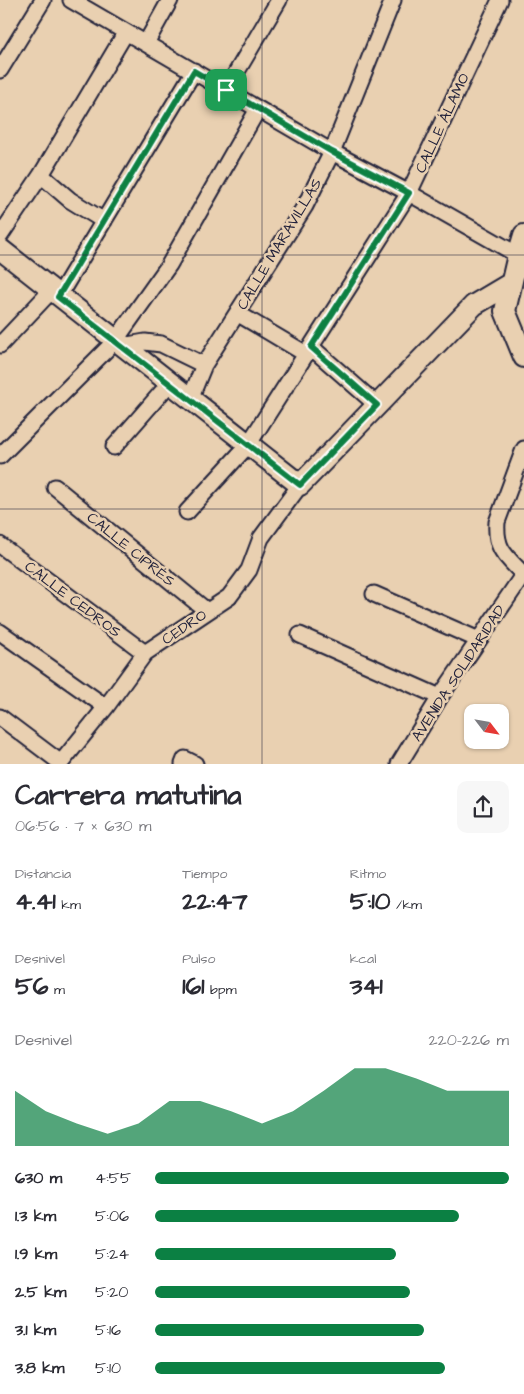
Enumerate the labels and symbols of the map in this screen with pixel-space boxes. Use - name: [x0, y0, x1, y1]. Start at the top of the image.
- pin: [205, 69, 247, 111]
- street label: CALLE ÁLAMO: [410, 70, 475, 177]
- street label: CALLE MARAVILLAS: [232, 174, 327, 314]
- street label: CALLE CIPRÉS: [82, 507, 179, 592]
- street label: CALLE CEDROS: [20, 556, 125, 643]
- street label: AVENIDA SOLIDARIDAD: [406, 601, 511, 746]
- street label: CEDRO: [158, 605, 211, 650]
- north arrow: [464, 704, 509, 749]

